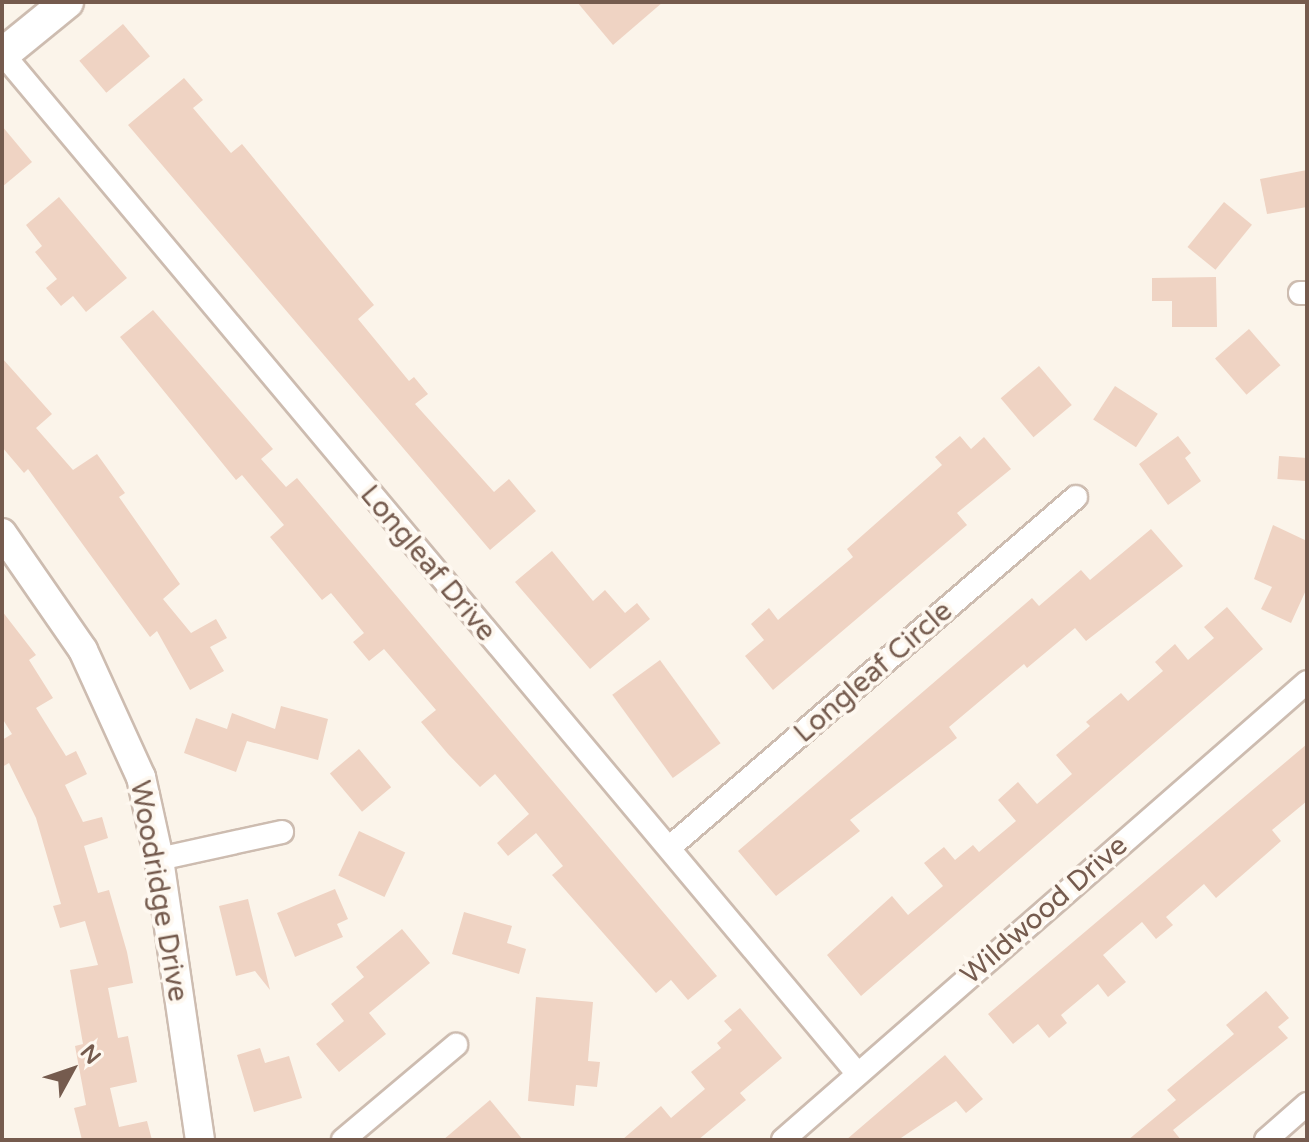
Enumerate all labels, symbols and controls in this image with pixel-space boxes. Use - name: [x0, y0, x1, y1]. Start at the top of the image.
- street label: Longleaf Drive: [353, 478, 503, 648]
- street label: Longleaf Circle: [787, 594, 959, 750]
- street label: Woodridge Drive: [123, 778, 195, 1004]
- street label: Wildwood Drive: [954, 829, 1134, 991]
- north arrow: [32, 1030, 112, 1110]
- text: N: [75, 1039, 106, 1070]

